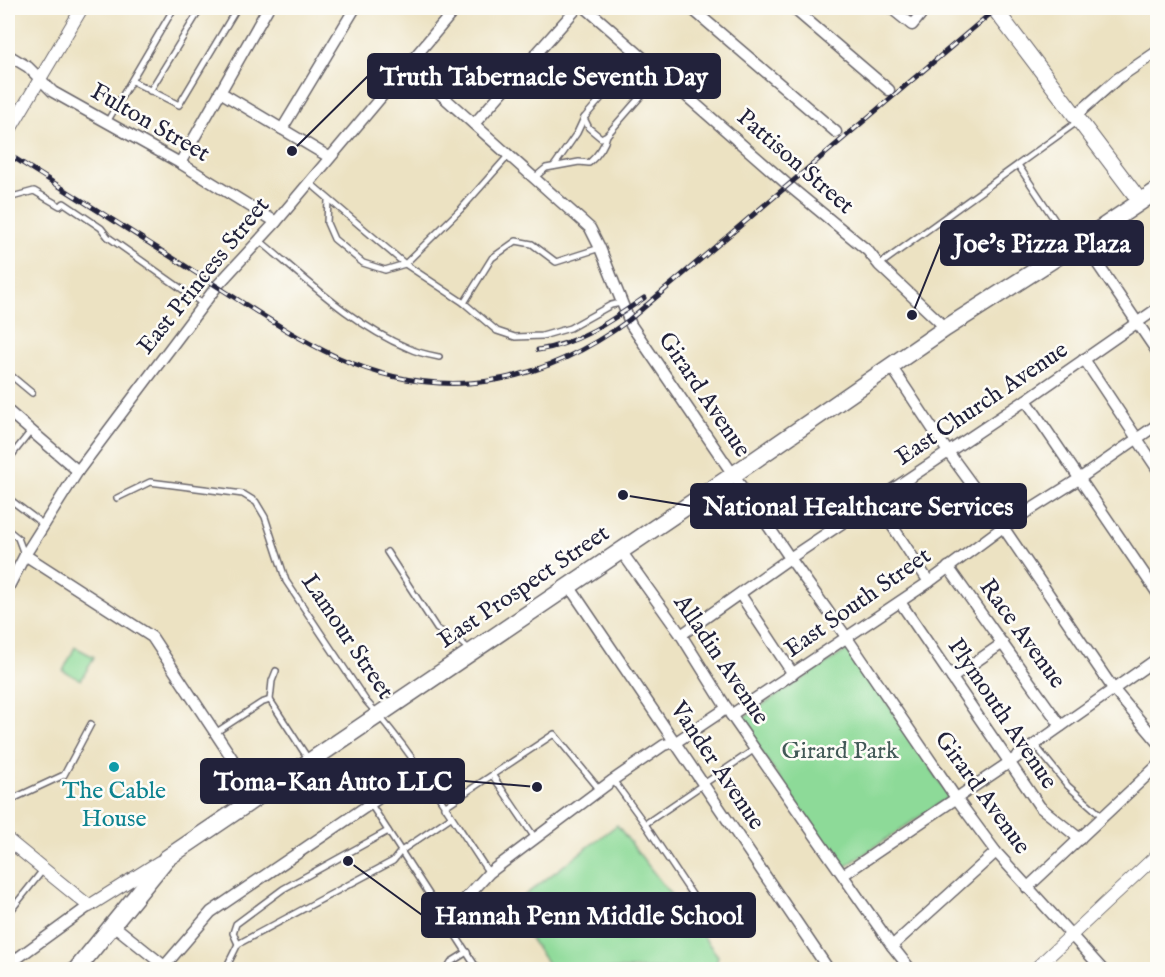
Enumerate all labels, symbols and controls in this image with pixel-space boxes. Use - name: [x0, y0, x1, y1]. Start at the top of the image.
- callout: Truth Tabernacle Seventh Day: [368, 54, 720, 98]
- text: Truth Tabernacle Seventh Day: [379, 61, 709, 94]
- street label: Fulton Street: [85, 76, 215, 170]
- street label: Pattison Street: [730, 102, 860, 222]
- street label: East Princess Street: [131, 191, 277, 361]
- callout: Joe's Pizza Plaza: [941, 221, 1143, 265]
- text: Joe's Pizza Plaza: [950, 228, 1131, 261]
- street label: Girard Avenue: [651, 326, 757, 464]
- street label: East Church Avenue: [890, 335, 1074, 473]
- callout: National Healthcare Services: [691, 484, 1026, 528]
- text: National Healthcare Services: [702, 491, 1013, 524]
- street label: East Prospect Street: [432, 518, 616, 656]
- street label: East South Street: [779, 541, 937, 665]
- street label: Lamour Street: [294, 568, 400, 706]
- street label: Race Avenue: [972, 573, 1072, 695]
- street label: Alladin Avenue: [666, 588, 776, 731]
- street label: Plymouth Avenue: [940, 633, 1064, 795]
- street label: Vander Avenue: [662, 695, 771, 836]
- street label: Girard Avenue: [927, 725, 1037, 861]
- park label: Girard Park: [781, 736, 899, 767]
- callout: Toma-Kan Auto LLC: [201, 759, 464, 803]
- marker: The Cable House: [107, 760, 121, 774]
- text: Toma-Kan Auto LLC: [213, 766, 453, 799]
- place label: The Cable House: [62, 776, 166, 835]
- callout: Hannah Penn Middle School: [422, 893, 755, 937]
- text: Hannah Penn Middle School: [435, 900, 744, 933]

